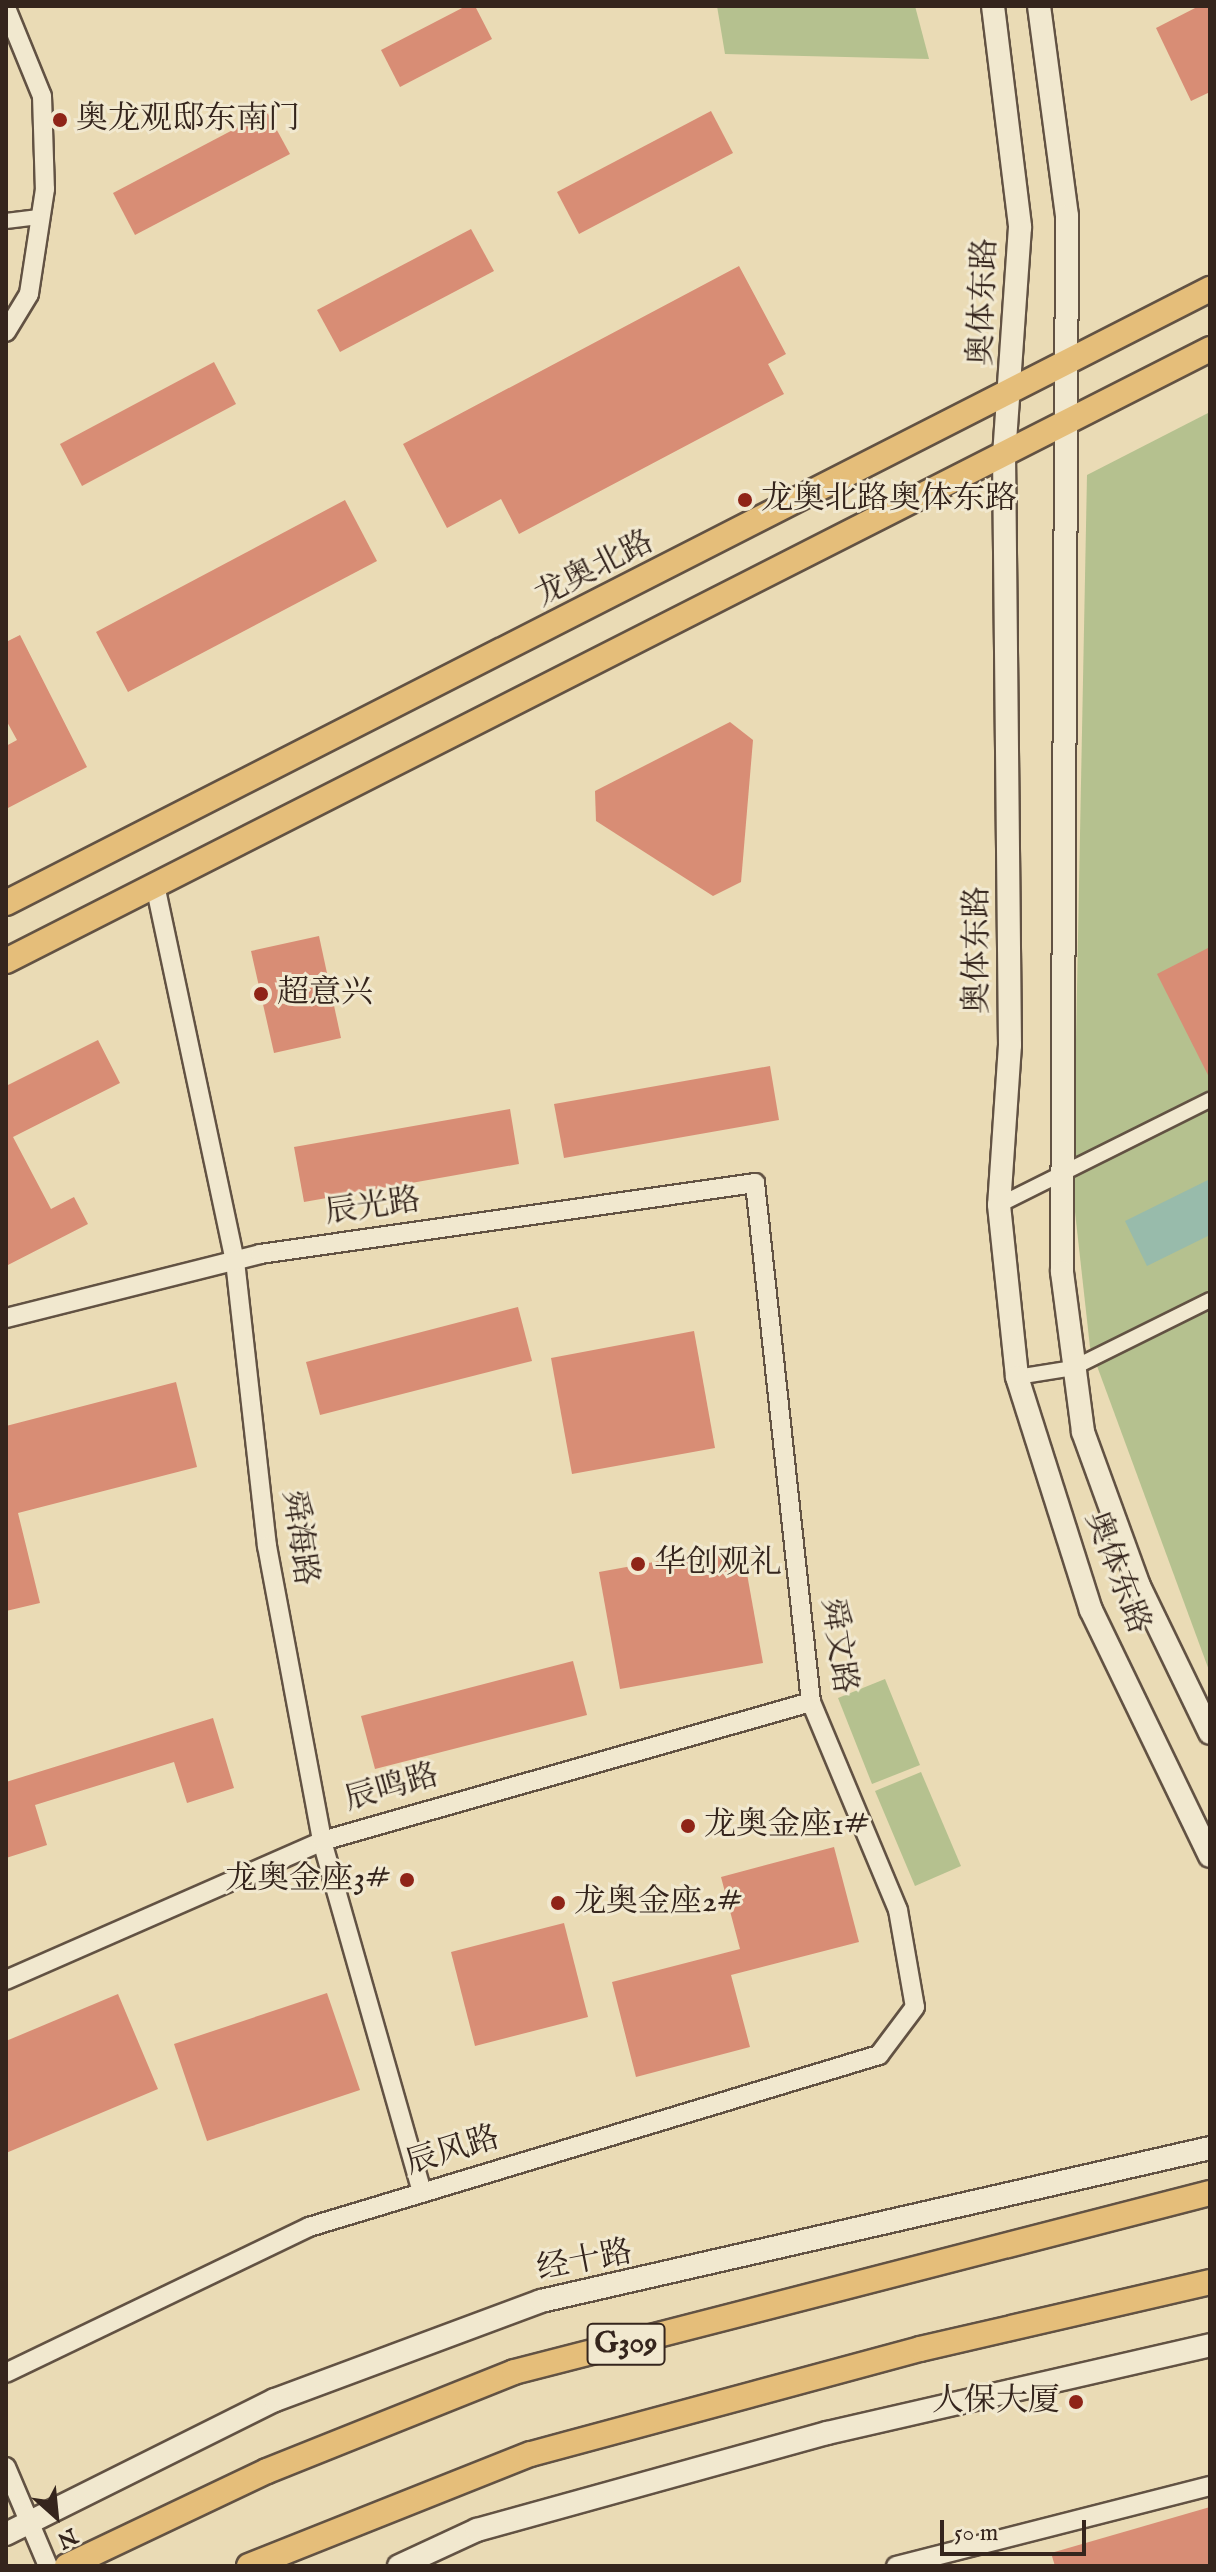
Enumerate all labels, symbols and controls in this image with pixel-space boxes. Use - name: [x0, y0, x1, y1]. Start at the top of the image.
- place label: 奥龙观邸东南门: [76, 101, 300, 139]
- marker: 奥龙观邸东南门: [51, 111, 69, 129]
- street label: 奥体东路: [964, 237, 1006, 367]
- place label: 龙奥北路奥体东路: [761, 481, 1017, 519]
- marker: 龙奥北路奥体东路: [736, 491, 754, 509]
- street label: 龙奥北路: [529, 524, 661, 616]
- street label: 奥体东路: [960, 886, 998, 1014]
- place label: 超意兴: [277, 975, 373, 1013]
- marker: 超意兴: [252, 985, 270, 1003]
- street label: 辰光路: [323, 1182, 423, 1234]
- street label: 舜海路: [272, 1488, 324, 1588]
- street label: 奥体东路: [1075, 1506, 1157, 1640]
- place label: 华创观礼: [654, 1545, 782, 1583]
- marker: 华创观礼: [629, 1555, 647, 1573]
- street label: 舜文路: [811, 1596, 863, 1696]
- street label: 辰鸣路: [341, 1757, 443, 1821]
- place label: 龙奥金座1#: [704, 1807, 870, 1845]
- marker: 龙奥金座1#: [679, 1817, 697, 1835]
- place label: 龙奥金座3#: [225, 1861, 391, 1899]
- marker: 龙奥金座3#: [398, 1871, 416, 1889]
- place label: 龙奥金座2#: [574, 1884, 743, 1922]
- marker: 龙奥金座2#: [549, 1894, 567, 1912]
- street label: 辰风路: [401, 2120, 505, 2184]
- street label: 经十路: [534, 2234, 636, 2290]
- road number: G309: [586, 2318, 666, 2370]
- place label: 人保大厦: [932, 2383, 1060, 2421]
- marker: 人保大厦: [1067, 2393, 1085, 2411]
- north arrow: [16, 2476, 96, 2556]
- scale bar: [944, 2504, 1090, 2554]
- text: 50 m: [954, 2518, 998, 2549]
- text: N: [52, 2521, 82, 2554]

